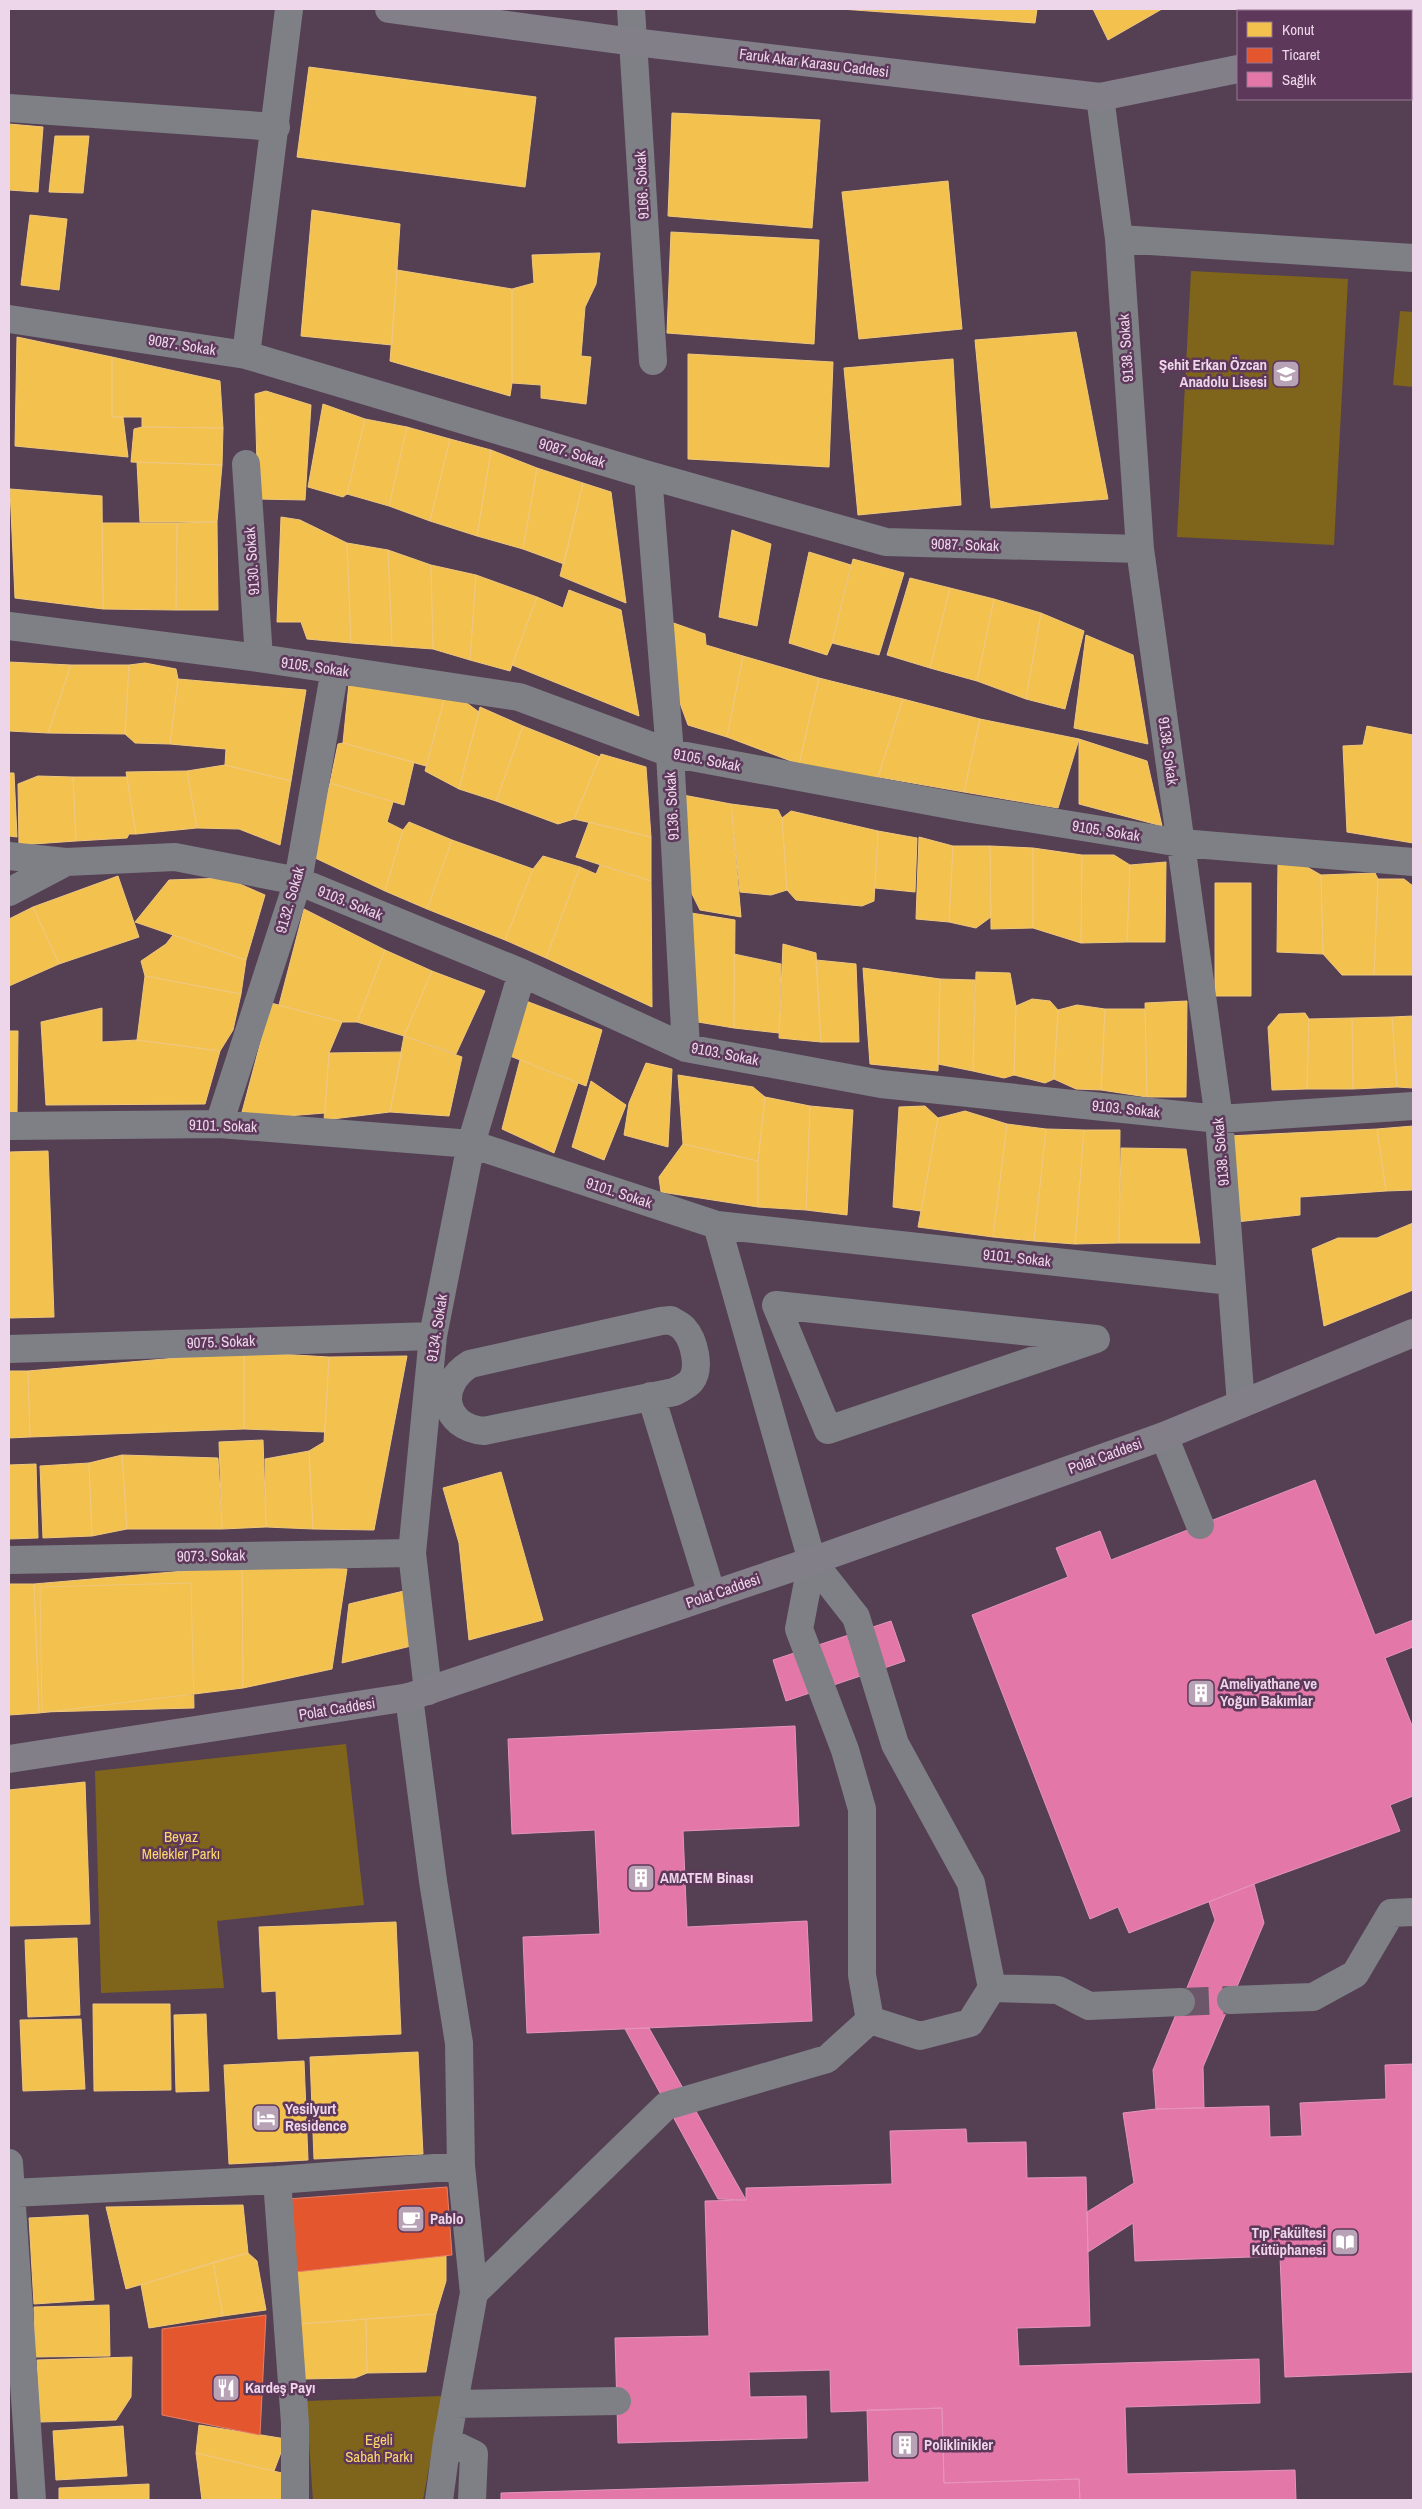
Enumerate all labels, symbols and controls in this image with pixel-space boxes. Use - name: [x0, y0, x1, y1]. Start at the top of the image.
- legend: [1237, 10, 1412, 100]
- text: Konut: [1282, 19, 1315, 40]
- street label: Faruk Akar Karasu Caddesi: [738, 43, 890, 82]
- text: Ticaret: [1282, 44, 1321, 65]
- text: Sağlık: [1282, 69, 1317, 90]
- street label: 9166. Sokak: [629, 149, 654, 220]
- street label: 9138. Sokak: [1113, 312, 1138, 383]
- street label: 9087. Sokak: [147, 329, 218, 360]
- place label: Şehit Erkan Özcan Anadolu Lisesi: [1159, 354, 1267, 392]
- school or university icon: Şehit Erkan Özcan Anadolu Lisesi: [1271, 359, 1301, 389]
- street label: 9087. Sokak: [536, 432, 609, 473]
- street label: 9130. Sokak: [239, 525, 264, 596]
- street label: 9087. Sokak: [930, 533, 1000, 556]
- street label: 9105. Sokak: [280, 651, 351, 682]
- street label: 9138. Sokak: [1153, 716, 1184, 787]
- street label: 9105. Sokak: [672, 743, 743, 777]
- street label: 9136. Sokak: [659, 770, 684, 841]
- street label: 9105. Sokak: [1071, 815, 1142, 846]
- street label: 9132. Sokak: [270, 863, 309, 936]
- street label: 9103. Sokak: [315, 880, 387, 925]
- street label: 9103. Sokak: [690, 1037, 761, 1071]
- street label: 9103. Sokak: [1091, 1094, 1162, 1123]
- street label: 9101. Sokak: [188, 1114, 258, 1137]
- street label: 9138. Sokak: [1207, 1116, 1234, 1187]
- street label: 9101. Sokak: [583, 1172, 656, 1213]
- street label: 9101. Sokak: [982, 1243, 1053, 1272]
- street label: 9134. Sokak: [421, 1292, 452, 1363]
- street label: 9075. Sokak: [186, 1330, 256, 1353]
- street label: Polat Caddesi: [1065, 1432, 1145, 1479]
- street label: 9073. Sokak: [177, 1544, 246, 1567]
- street label: Polat Caddesi: [683, 1568, 763, 1613]
- place label: Ameliyathane ve Yoğun Bakımlar: [1220, 1673, 1317, 1711]
- building icon: Ameliyathane ve Yoğun Bakımlar: [1186, 1678, 1216, 1708]
- street label: Polat Caddesi: [297, 1692, 377, 1725]
- park label: Beyaz Melekler Parkı: [142, 1826, 220, 1864]
- building icon: AMATEM Binası: [626, 1863, 656, 1893]
- place label: AMATEM Binası: [660, 1867, 753, 1888]
- place label: Yesilyurt Residence: [285, 2098, 347, 2136]
- hotel icon: Yesilyurt Residence: [251, 2103, 281, 2133]
- cafe icon: Pablo: [396, 2204, 426, 2234]
- place label: Pablo: [430, 2208, 464, 2229]
- place label: Tıp Fakültesi Kütüphanesi: [1252, 2222, 1326, 2260]
- library icon: Tıp Fakültesi Kütüphanesi: [1330, 2227, 1360, 2257]
- restaurant icon: Kardeş Payı: [211, 2373, 241, 2403]
- place label: Kardeş Payı: [245, 2377, 315, 2398]
- park label: Egeli Sabah Parkı: [345, 2429, 413, 2467]
- building icon: Poliklinikler: [890, 2430, 920, 2460]
- place label: Poliklinikler: [924, 2434, 993, 2455]

